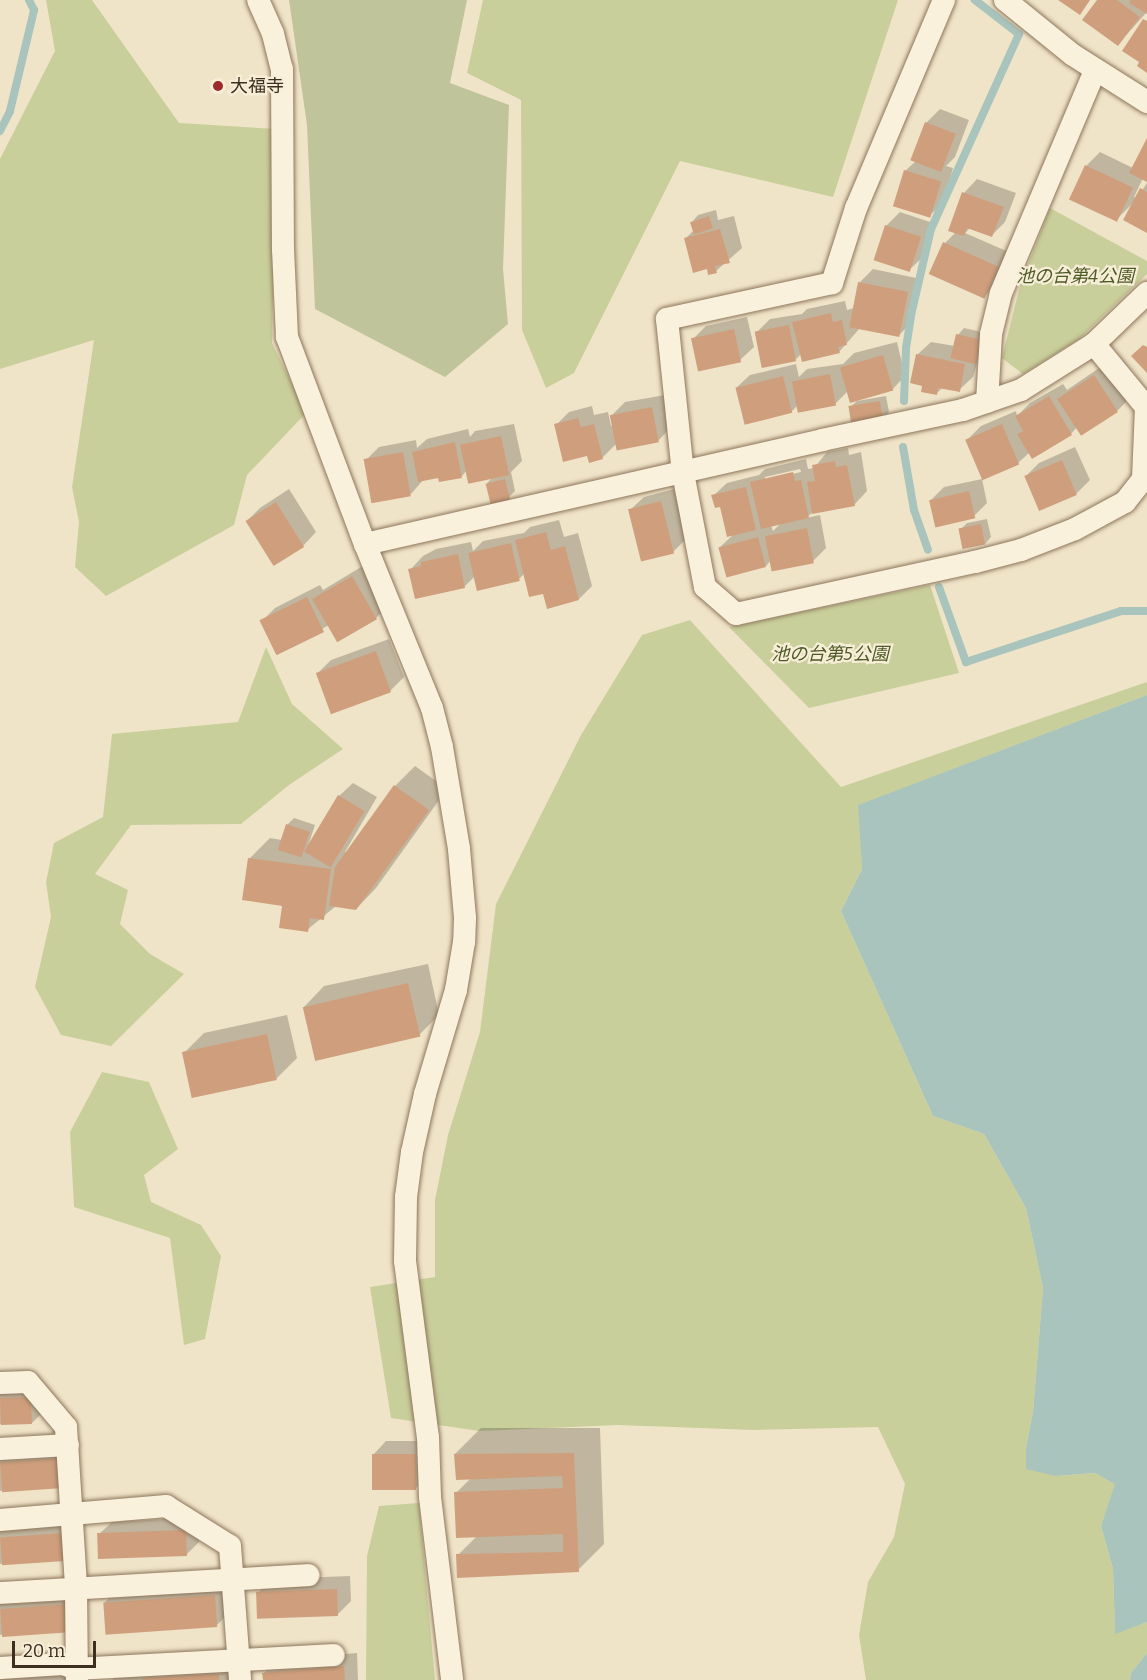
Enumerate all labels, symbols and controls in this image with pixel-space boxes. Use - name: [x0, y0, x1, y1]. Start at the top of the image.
- place label: 大福寺: [230, 75, 284, 97]
- marker: 大福寺: [211, 79, 225, 93]
- park label: 池の台第4公園: [1016, 265, 1134, 287]
- park label: 池の台第5公園: [771, 643, 889, 665]
- scale bar: [15, 1629, 99, 1667]
- text: 20 m: [23, 1640, 65, 1662]

